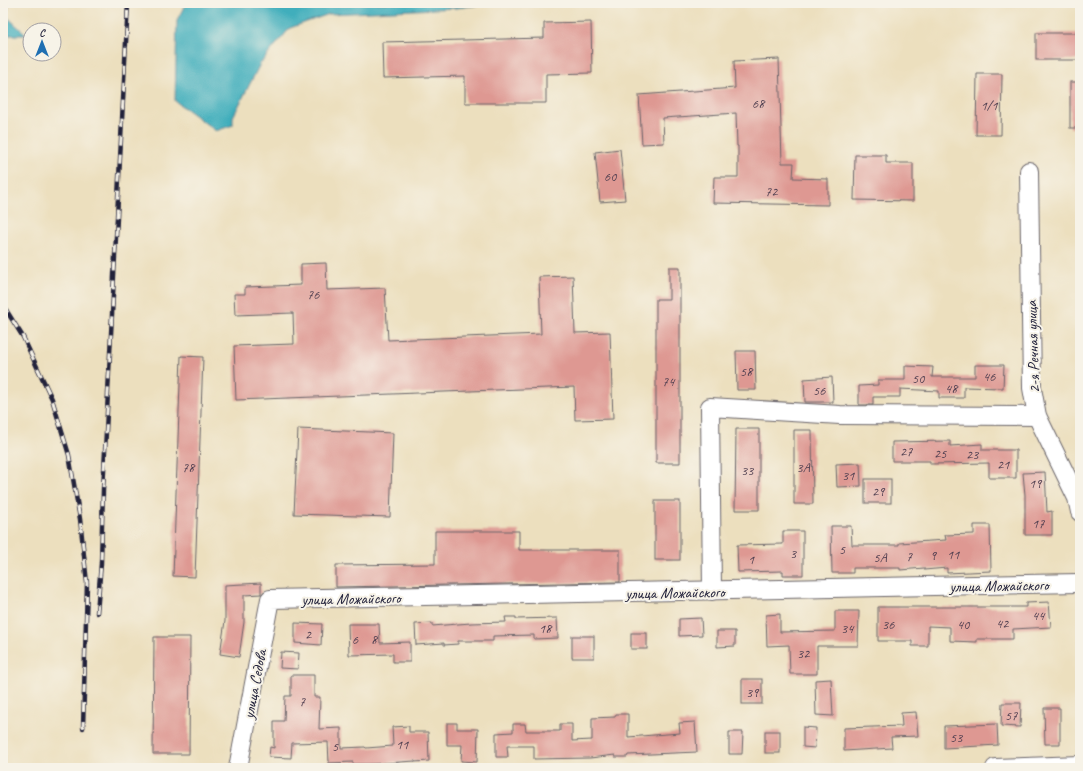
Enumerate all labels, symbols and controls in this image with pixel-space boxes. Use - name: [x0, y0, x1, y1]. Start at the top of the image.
- north arrow: [22, 22, 62, 62]
- text: С: [39, 25, 46, 39]
- house number: 68: [752, 95, 766, 112]
- house number: 1/1: [980, 97, 998, 114]
- house number: 60: [604, 168, 618, 185]
- house number: 72: [765, 183, 779, 200]
- house number: 76: [307, 286, 320, 303]
- street label: 2-я Речная улица: [1021, 299, 1045, 394]
- house number: 58: [740, 363, 754, 380]
- house number: 46: [983, 368, 996, 385]
- house number: 50: [912, 370, 926, 387]
- house number: 74: [662, 373, 676, 390]
- house number: 48: [945, 380, 959, 397]
- house number: 56: [813, 382, 826, 399]
- house number: 27: [900, 443, 913, 460]
- house number: 25: [934, 445, 947, 462]
- house number: 23: [966, 446, 980, 463]
- house number: 21: [997, 456, 1010, 473]
- house number: 78: [182, 459, 196, 476]
- house number: 3А: [796, 459, 811, 476]
- house number: 33: [741, 462, 755, 479]
- house number: 31: [842, 467, 855, 484]
- house number: 19: [1029, 475, 1043, 492]
- house number: 29: [872, 483, 886, 500]
- house number: 17: [1032, 515, 1045, 532]
- house number: 5: [839, 541, 846, 558]
- house number: 3: [790, 545, 798, 562]
- house number: 11: [947, 546, 960, 563]
- house number: 9: [930, 547, 938, 564]
- house number: 7: [906, 548, 913, 565]
- house number: 5А: [873, 549, 888, 566]
- house number: 1: [748, 551, 755, 568]
- street label: улица Можайского: [948, 575, 1051, 597]
- street label: улица Можайского: [624, 582, 727, 604]
- street label: улица Можайского: [300, 588, 403, 610]
- house number: 44: [1032, 607, 1046, 624]
- house number: 42: [996, 615, 1010, 632]
- house number: 36: [882, 616, 895, 633]
- house number: 40: [957, 616, 971, 633]
- house number: 18: [539, 620, 553, 637]
- house number: 34: [841, 620, 855, 637]
- house number: 2: [305, 626, 313, 643]
- house number: 6: [352, 631, 359, 648]
- house number: 8: [371, 631, 379, 648]
- house number: 32: [797, 645, 811, 662]
- street label: улица Седова: [238, 647, 272, 721]
- house number: 39: [746, 684, 760, 701]
- house number: 7: [299, 693, 306, 710]
- house number: 57: [1005, 707, 1018, 724]
- house number: 53: [950, 729, 964, 746]
- house number: 11: [396, 736, 409, 753]
- house number: 5: [332, 738, 339, 755]

